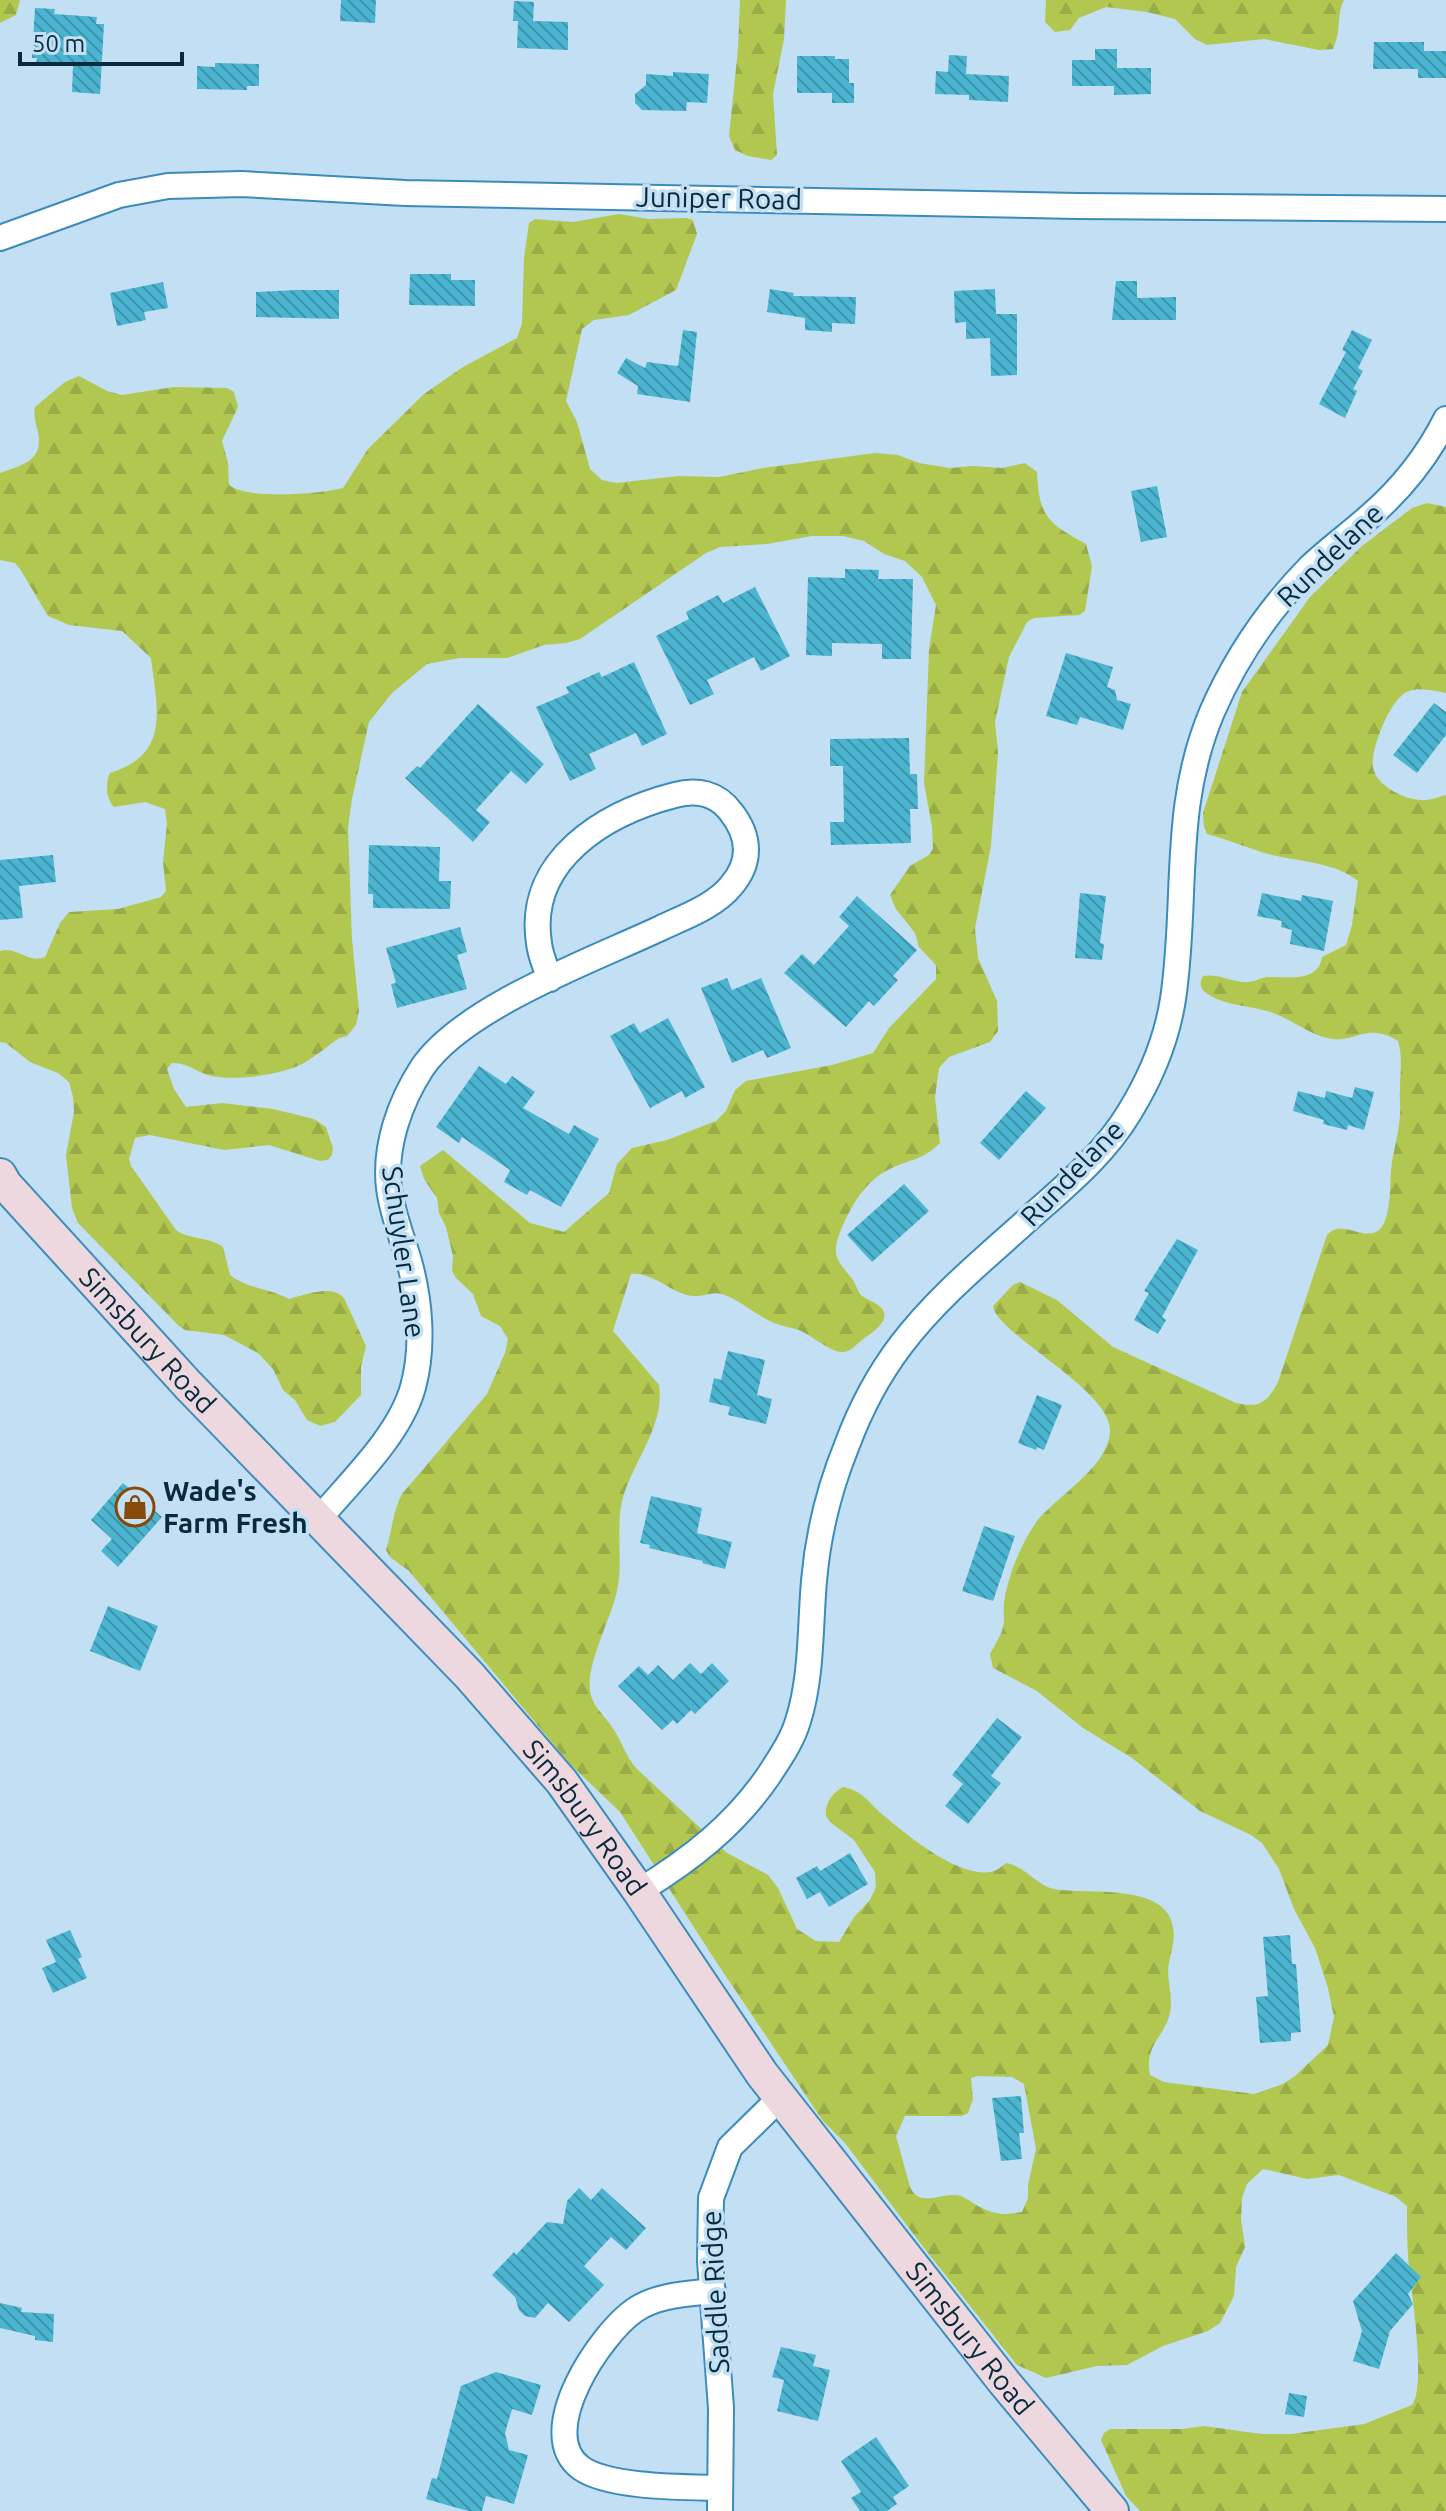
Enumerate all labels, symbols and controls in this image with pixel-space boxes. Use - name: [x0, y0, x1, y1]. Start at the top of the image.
- scale bar: [20, 16, 182, 66]
- text: 50 m: [32, 30, 85, 57]
- street label: Juniper Road: [636, 181, 802, 214]
- street label: Rundelane: [1271, 497, 1389, 613]
- street label: Rundelane: [1014, 1114, 1130, 1232]
- street label: Schuyler Lane: [377, 1164, 432, 1340]
- street label: Simsbury Road: [74, 1261, 222, 1419]
- place label: Wade's Farm Fresh: [163, 1475, 308, 1538]
- shop icon: Wade's Farm Fresh: [114, 1486, 156, 1528]
- street label: Simsbury Road: [517, 1733, 653, 1901]
- street label: Saddle Ridge: [695, 2210, 734, 2374]
- street label: Simsbury Road: [901, 2255, 1040, 2420]

